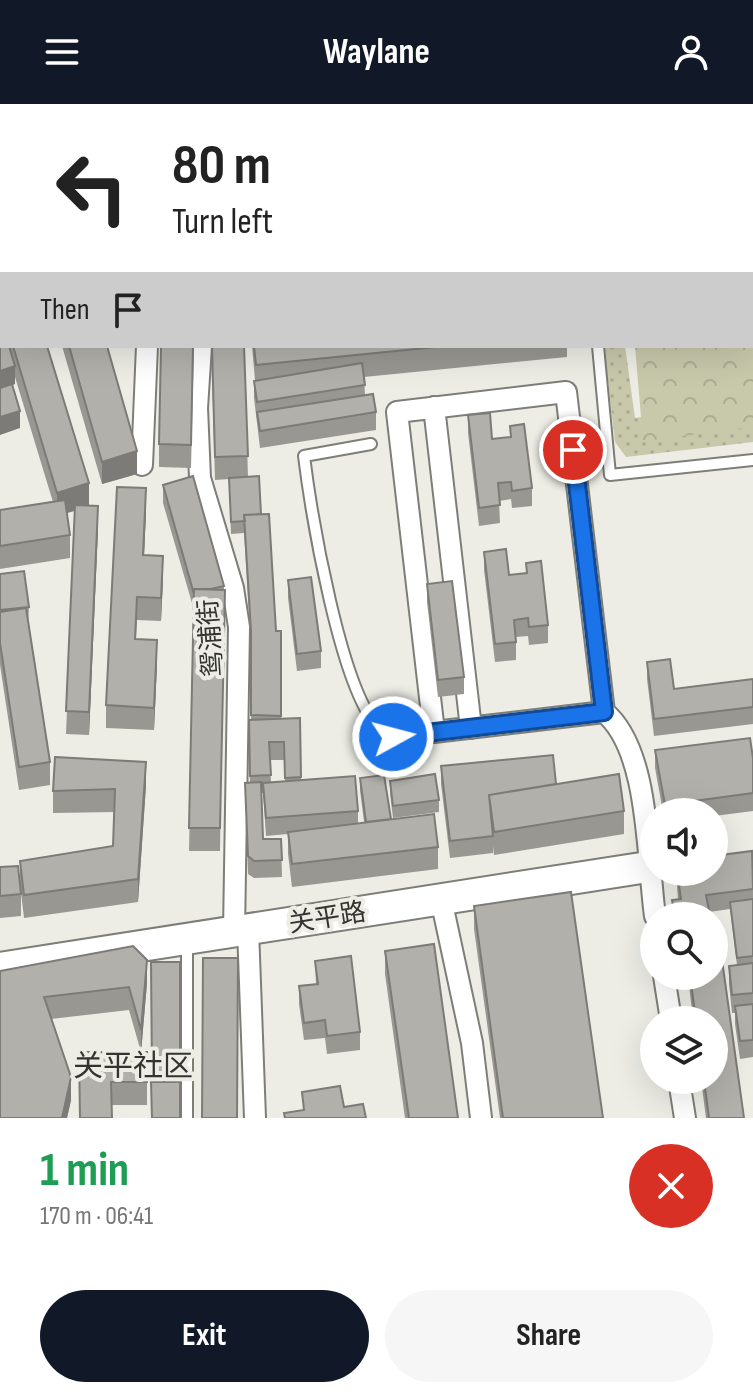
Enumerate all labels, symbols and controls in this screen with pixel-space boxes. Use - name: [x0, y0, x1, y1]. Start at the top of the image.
- icon: menu: [40, 30, 84, 74]
- icon: person: [669, 30, 713, 74]
- text: Waylane: [323, 31, 430, 74]
- text: 80 m: [172, 133, 271, 200]
- icon: left: [40, 136, 144, 240]
- text: Turn left: [172, 201, 273, 244]
- icon: arrive: [106, 288, 150, 332]
- text: Then: [40, 292, 90, 328]
- pin: [539, 416, 607, 484]
- icon: arrive: [551, 428, 595, 472]
- street label: 鸳浦街: [193, 598, 230, 678]
- position arrow: [351, 695, 435, 779]
- map controls: [640, 798, 728, 1094]
- button: sound: [640, 798, 728, 886]
- street label: 关平路: [286, 897, 368, 940]
- button: search: [640, 902, 728, 990]
- button: layers: [640, 1006, 728, 1094]
- district label: 关平社区: [73, 1049, 193, 1085]
- text: 1 min: [40, 1142, 129, 1199]
- button: close: [629, 1144, 713, 1228]
- text: 170 m · 06:41: [40, 1201, 153, 1232]
- button: Exit: [40, 1290, 369, 1382]
- button: Share: [385, 1290, 713, 1382]

